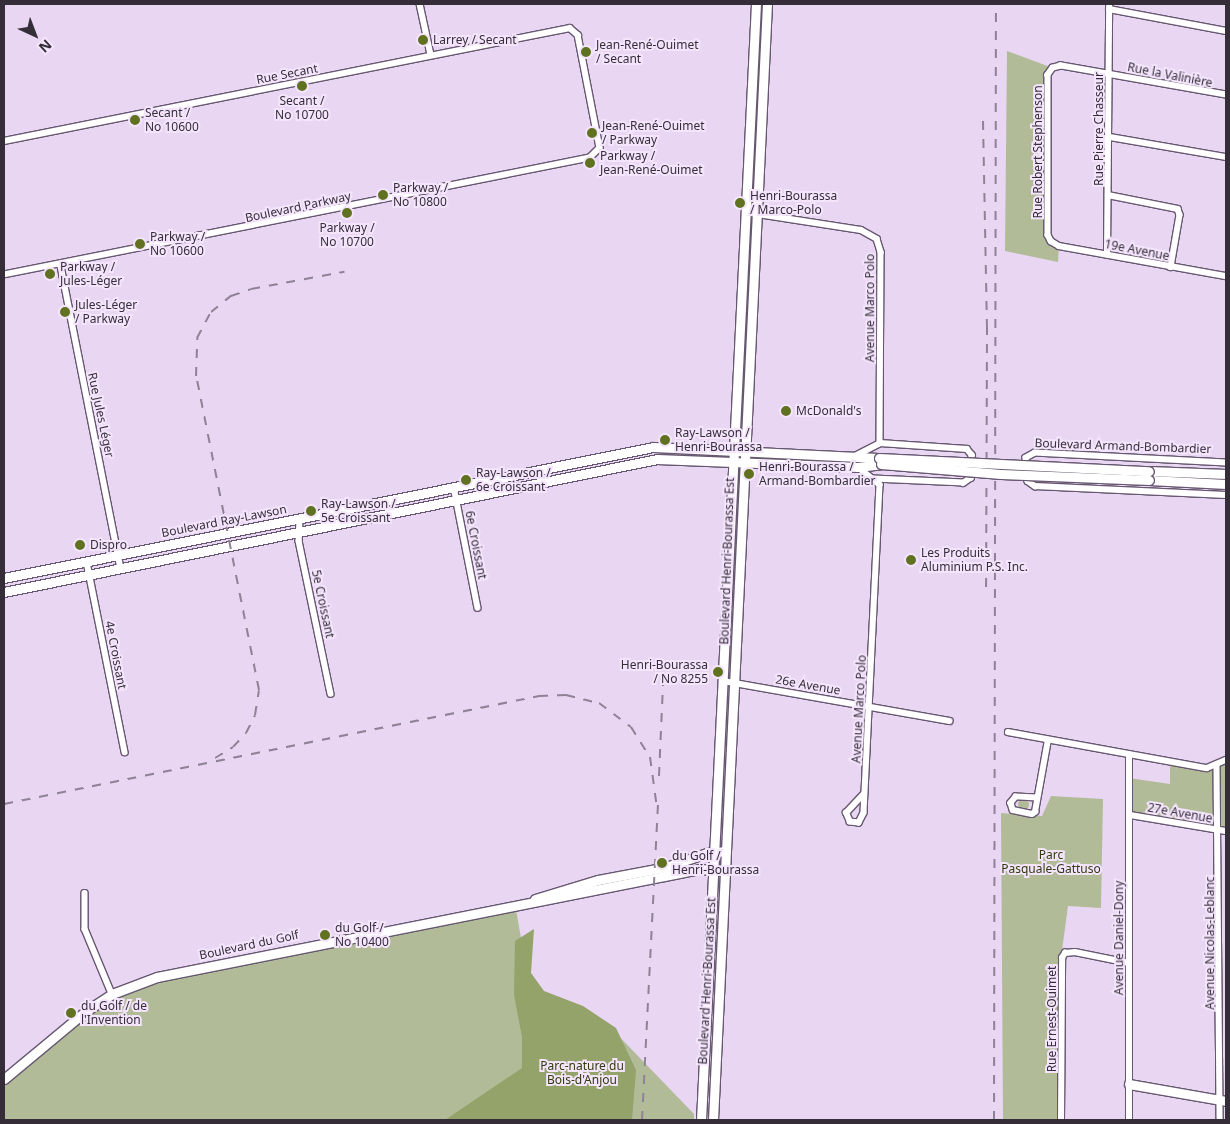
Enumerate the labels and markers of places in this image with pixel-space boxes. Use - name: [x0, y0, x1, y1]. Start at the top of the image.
- place label: Larrey / Secant: [433, 33, 517, 47]
- marker: Larrey / Secant: [417, 34, 429, 46]
- place label: Jean-René-Ouimet / Secant: [596, 38, 699, 66]
- marker: Jean-René-Ouimet / Secant: [580, 46, 592, 58]
- marker: Secant / No 10700: [296, 80, 308, 92]
- place label: Secant / No 10700: [275, 94, 329, 122]
- place label: Secant / No 10600: [145, 106, 199, 134]
- marker: Secant / No 10600: [129, 114, 141, 126]
- place label: Jean-René-Ouimet / Parkway: [602, 119, 705, 147]
- marker: Jean-René-Ouimet / Parkway: [586, 127, 598, 139]
- place label: Parkway / Jean-René-Ouimet: [600, 149, 703, 177]
- marker: Parkway / Jean-René-Ouimet: [584, 157, 596, 169]
- place label: Parkway / No 10800: [393, 181, 448, 209]
- marker: Parkway / No 10800: [377, 189, 389, 201]
- place label: Henri-Bourassa / Marco-Polo: [750, 189, 837, 217]
- marker: Henri-Bourassa / Marco-Polo: [734, 197, 746, 209]
- marker: Parkway / No 10700: [341, 207, 353, 219]
- place label: Parkway / No 10700: [319, 221, 375, 249]
- place label: Parkway / No 10600: [150, 230, 205, 258]
- marker: Parkway / No 10600: [134, 238, 146, 250]
- place label: Parkway / Jules-Léger: [60, 260, 122, 288]
- marker: Parkway / Jules-Léger: [44, 268, 56, 280]
- place label: Jules-Léger / Parkway: [75, 298, 137, 326]
- marker: Jules-Léger / Parkway: [59, 306, 71, 318]
- place label: McDonald's: [796, 404, 861, 418]
- marker: McDonald's: [780, 405, 792, 417]
- place label: Ray-Lawson / Henri-Bourassa: [675, 426, 762, 454]
- marker: Ray-Lawson / Henri-Bourassa: [659, 434, 671, 446]
- place label: Henri-Bourassa / Armand-Bombardier: [759, 460, 876, 488]
- place label: Ray-Lawson / 6e Croissant: [476, 466, 551, 494]
- marker: Henri-Bourassa / Armand-Bombardier: [743, 468, 755, 480]
- marker: Ray-Lawson / 6e Croissant: [460, 474, 472, 486]
- place label: Ray-Lawson / 5e Croissant: [321, 497, 396, 525]
- marker: Ray-Lawson / 5e Croissant: [305, 505, 317, 517]
- place label: Dispro: [90, 538, 127, 552]
- marker: Dispro: [74, 539, 86, 551]
- place label: Les Produits Aluminium P.S. Inc.: [921, 546, 1028, 574]
- marker: Les Produits Aluminium P.S. Inc.: [905, 554, 917, 566]
- place label: Henri-Bourassa / No 8255: [621, 658, 708, 686]
- marker: Henri-Bourassa / No 8255: [712, 666, 724, 678]
- place label: du Golf / Henri-Bourassa: [672, 849, 759, 877]
- marker: du Golf / Henri-Bourassa: [656, 857, 668, 869]
- place label: du Golf / No 10400: [335, 921, 389, 949]
- marker: du Golf / No 10400: [319, 929, 331, 941]
- place label: du Golf / de l'Invention: [81, 999, 147, 1027]
- marker: du Golf / de l'Invention: [65, 1007, 77, 1019]

